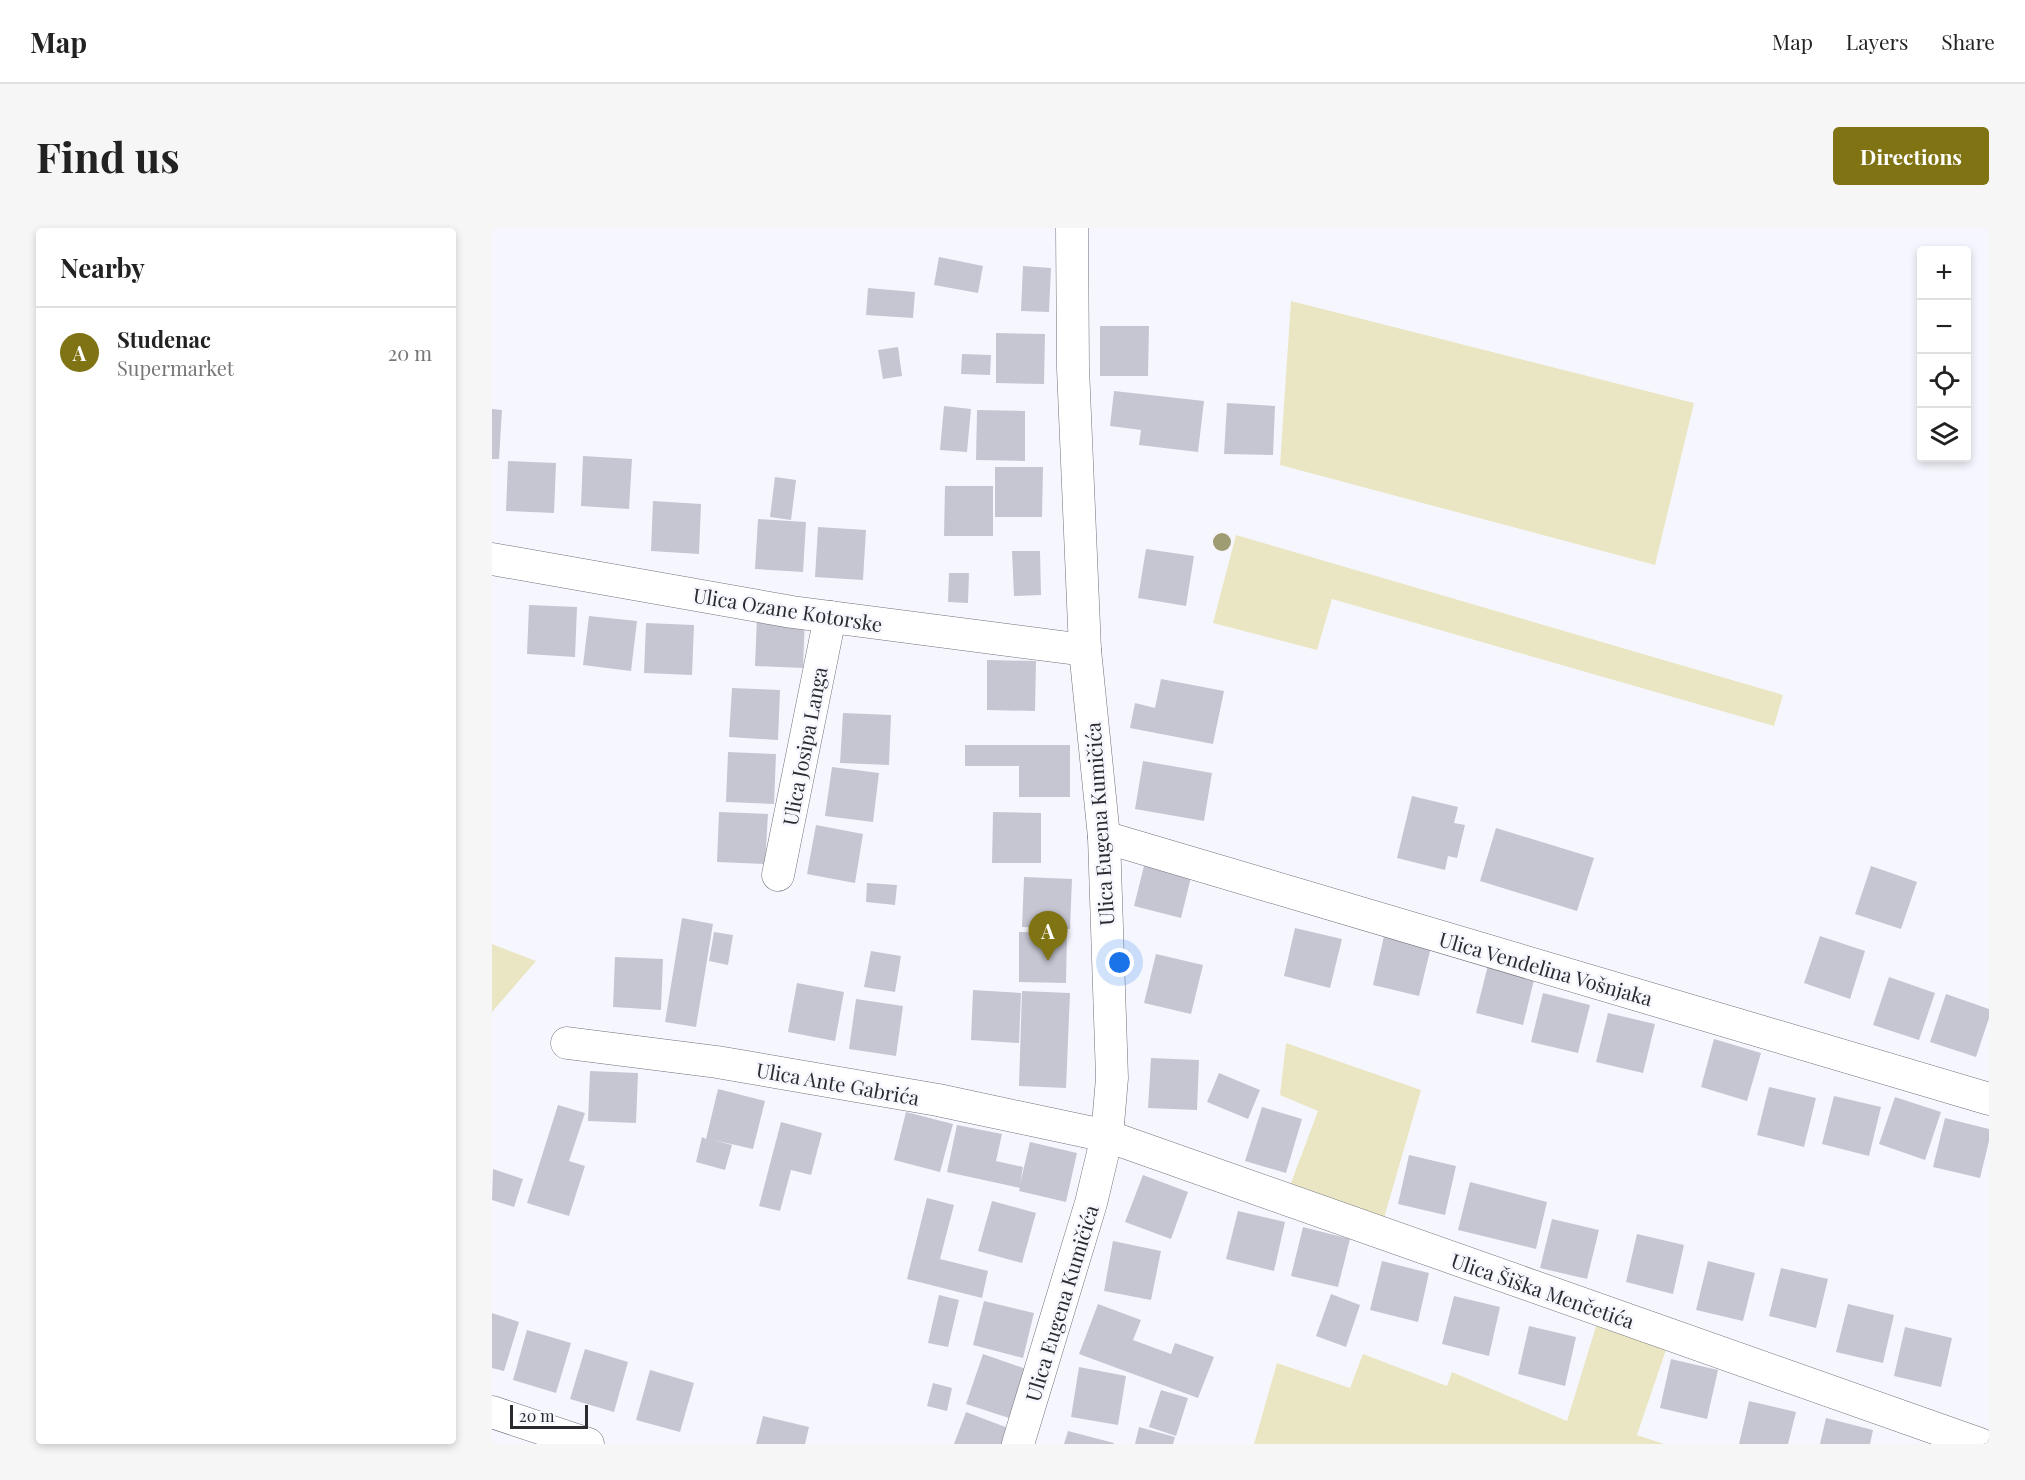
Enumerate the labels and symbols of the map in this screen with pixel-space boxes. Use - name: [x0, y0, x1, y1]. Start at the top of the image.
- street label: Ulica Ozane Kotorske: [691, 581, 885, 637]
- street label: Ulica Josipa Langa: [775, 664, 833, 828]
- street label: Ulica Eugena Kumičića: [1078, 721, 1120, 927]
- pin: A: [1028, 912, 1068, 961]
- street label: Ulica Vendelina Vošnjaka: [1436, 925, 1656, 1011]
- your location: [1105, 948, 1134, 977]
- street label: Ulica Ante Gabrića: [754, 1055, 922, 1111]
- street label: Ulica Eugena Kumičića: [1018, 1202, 1104, 1404]
- street label: Ulica Šiška Menčetića: [1448, 1246, 1638, 1334]
- scale bar: [510, 1402, 588, 1430]

